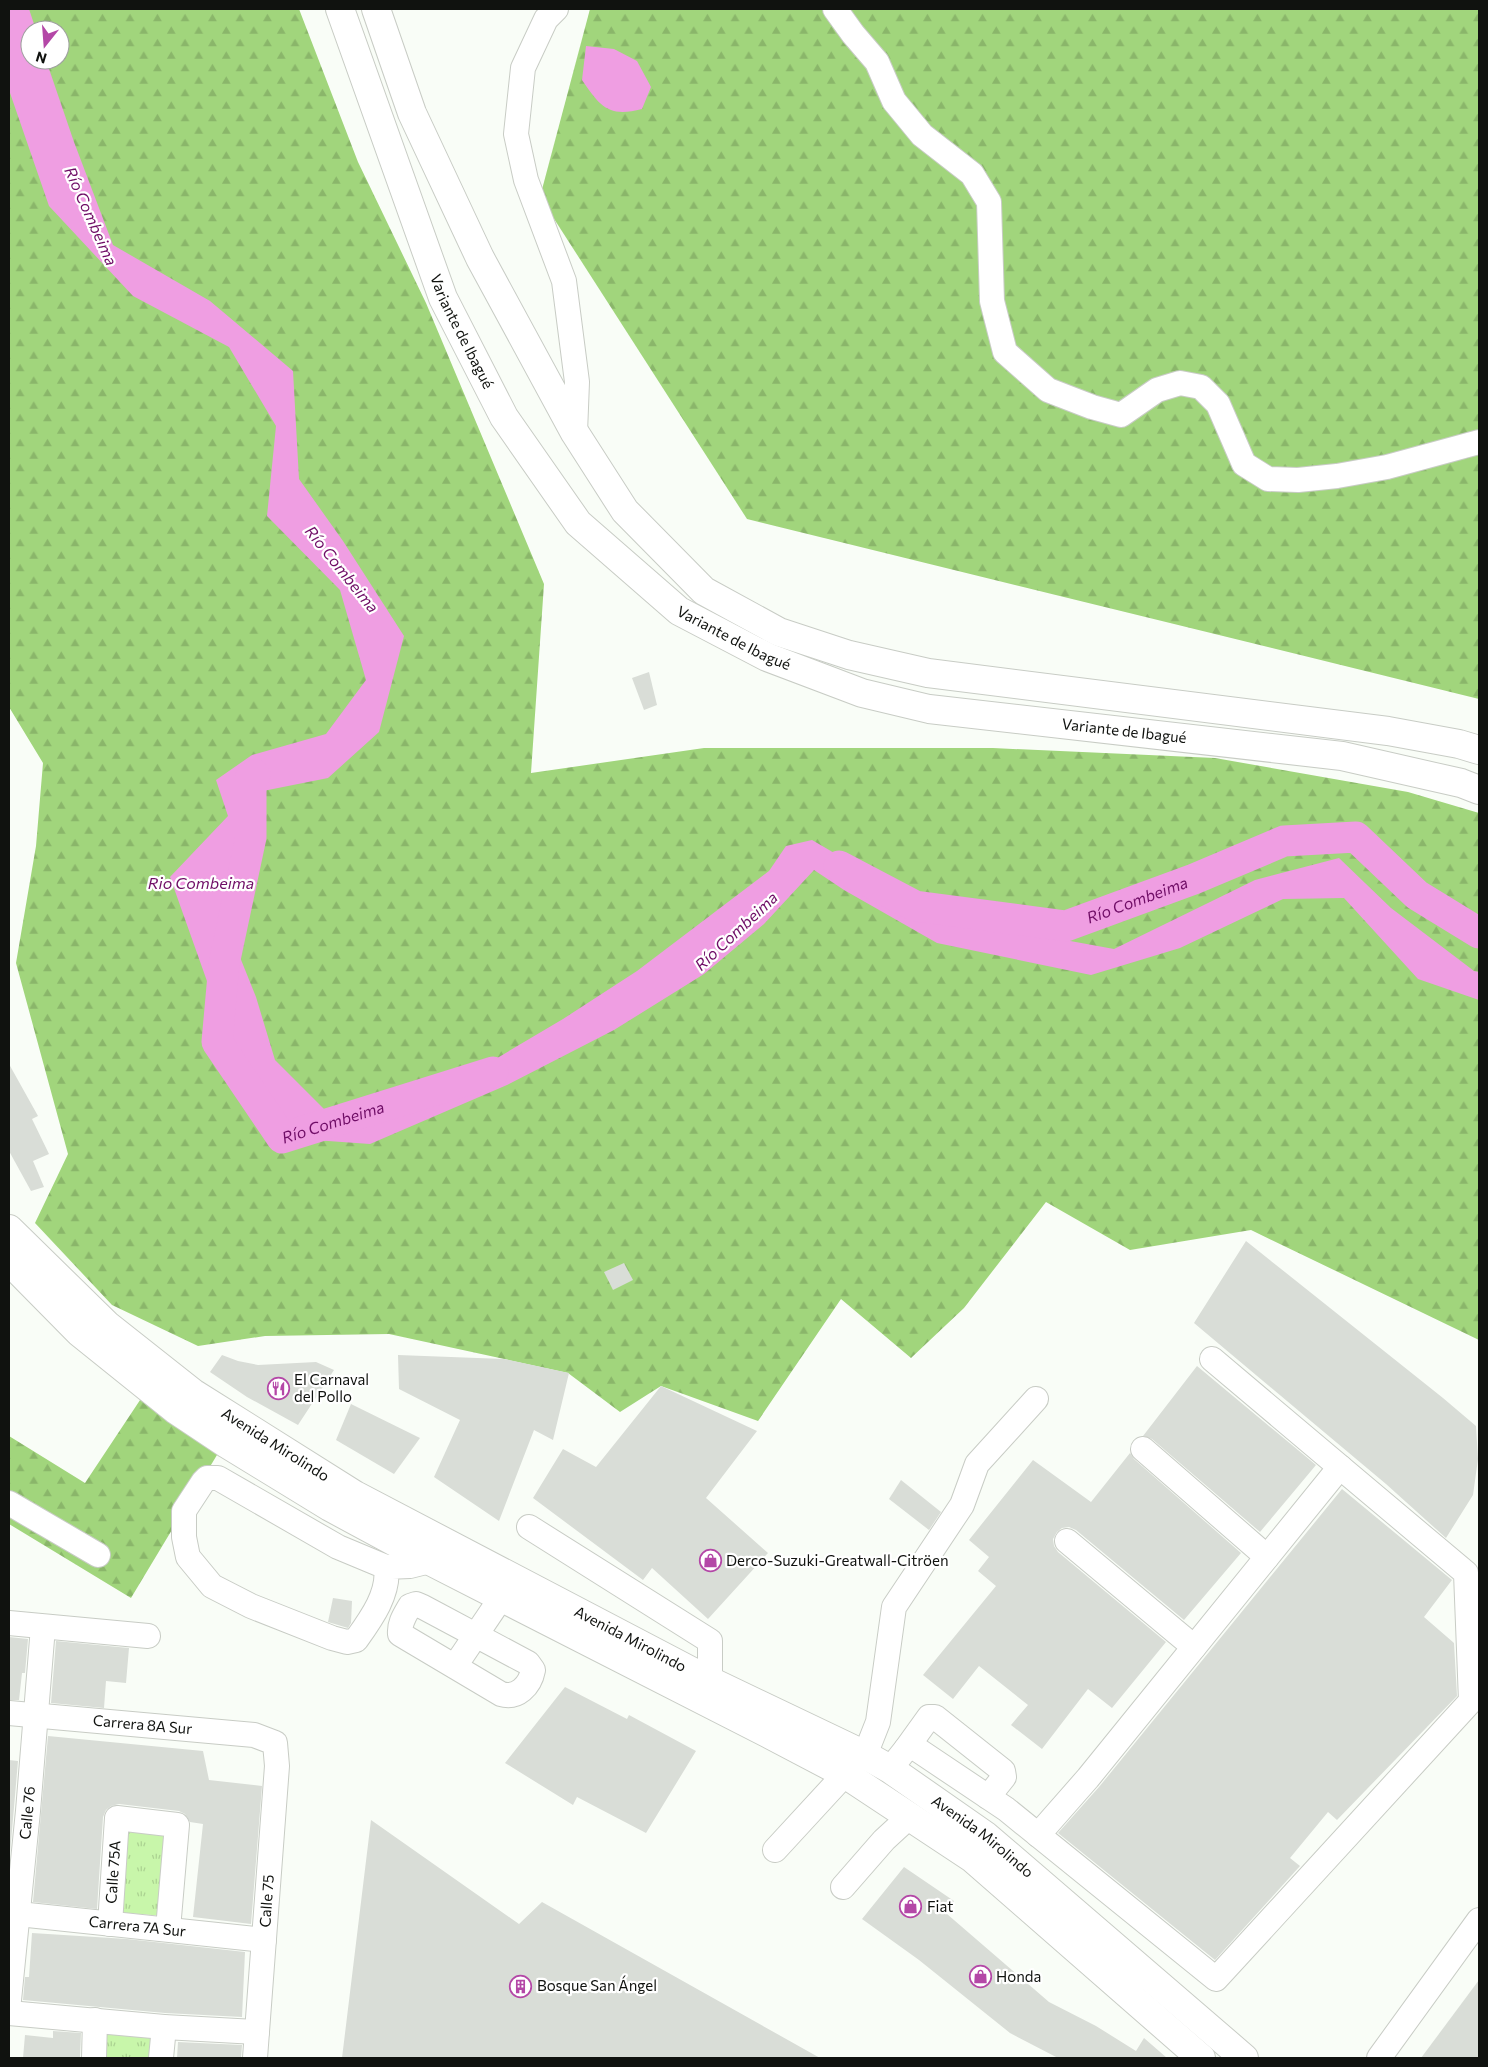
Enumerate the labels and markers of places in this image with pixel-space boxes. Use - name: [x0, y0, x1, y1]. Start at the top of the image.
- place label: El Carnaval del Pollo: [294, 1370, 369, 1405]
- restaurant icon: El Carnaval del Pollo: [266, 1377, 290, 1401]
- shop icon: Derco-Suzuki-Greatwall-Citröen: [698, 1549, 722, 1573]
- place label: Derco-Suzuki-Greatwall-Citröen: [726, 1551, 949, 1569]
- shop icon: Fiat: [899, 1895, 923, 1919]
- place label: Fiat: [927, 1897, 953, 1915]
- shop icon: Honda: [968, 1965, 992, 1989]
- place label: Honda: [996, 1967, 1041, 1985]
- building icon: Bosque San Ángel: [509, 1974, 533, 1998]
- place label: Bosque San Ángel: [537, 1975, 657, 1994]

